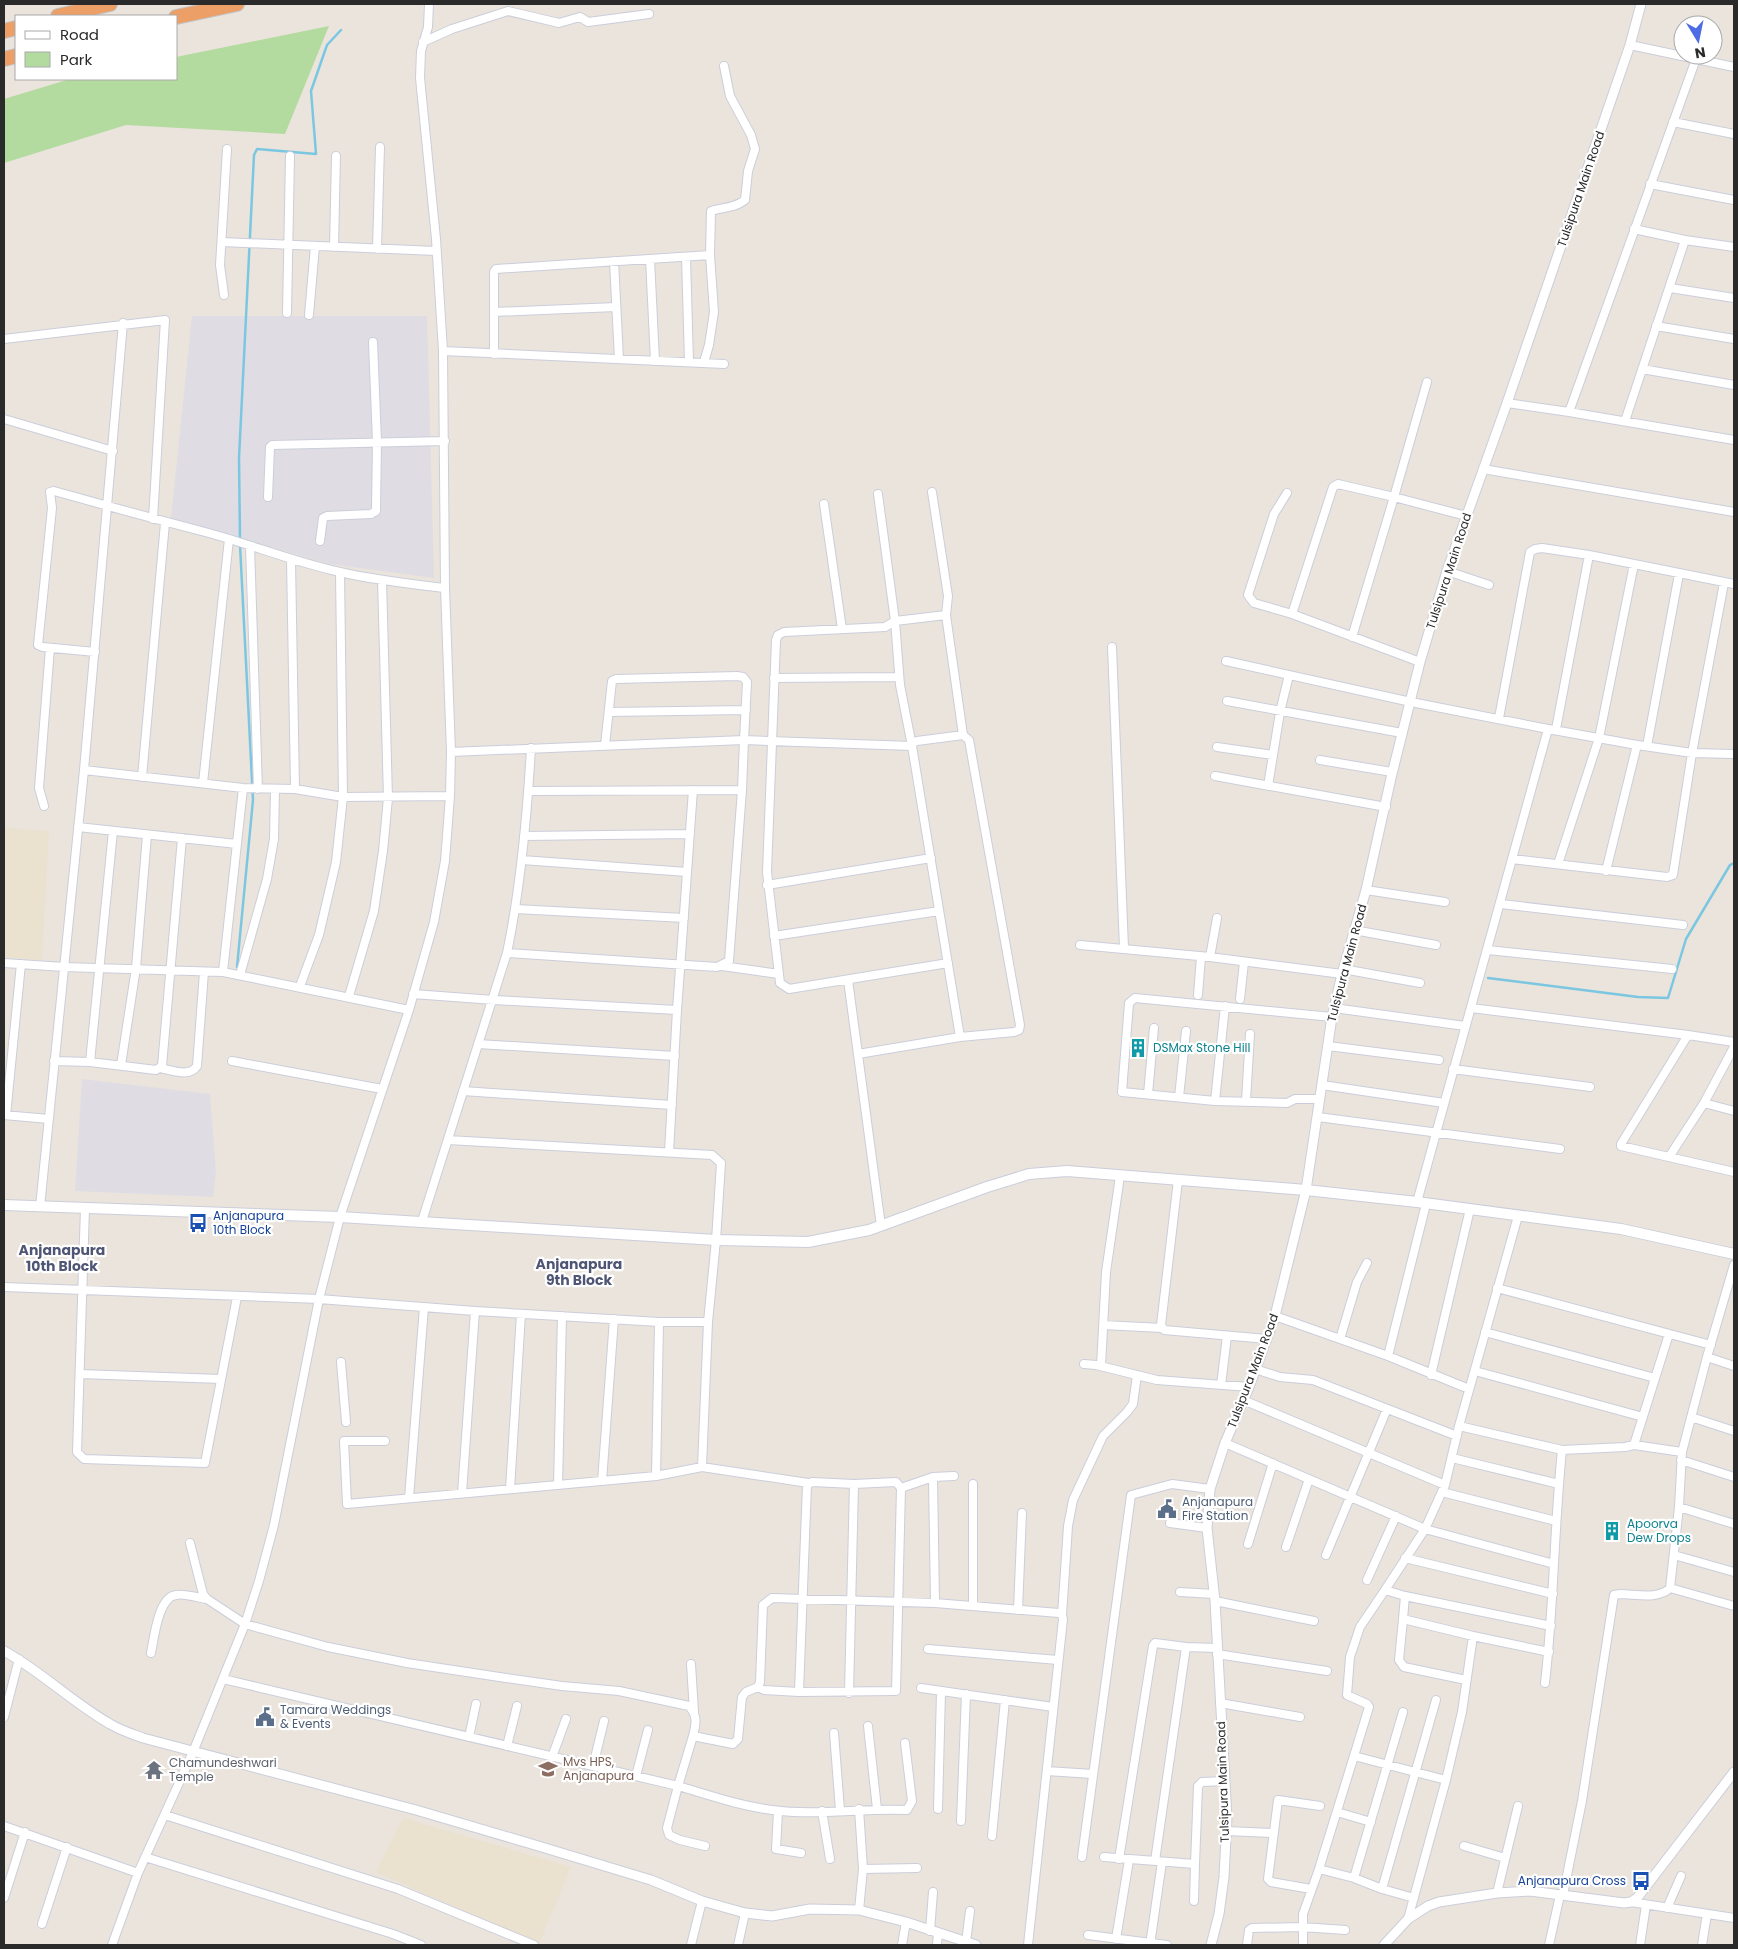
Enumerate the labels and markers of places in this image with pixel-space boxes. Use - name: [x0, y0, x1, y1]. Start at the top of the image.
- building icon: DSMax Stone Hill: [1127, 1037, 1149, 1059]
- place label: DSMax Stone Hill: [1153, 1039, 1251, 1056]
- place label: Anjanapura 10th Block: [213, 1207, 284, 1238]
- bus stop icon: Anjanapura 10th Block: [187, 1212, 209, 1234]
- place label: Anjanapura Fire Station: [1182, 1493, 1253, 1524]
- public building icon: Anjanapura Fire Station: [1156, 1498, 1178, 1520]
- place label: Apoorva Dew Drops: [1627, 1515, 1691, 1546]
- building icon: Apoorva Dew Drops: [1601, 1520, 1623, 1542]
- place label: Tamara Weddings & Events: [280, 1701, 391, 1732]
- public building icon: Tamara Weddings & Events: [254, 1706, 276, 1728]
- place label: Mvs HPS, Anjanapura: [563, 1753, 634, 1784]
- place label: Chamundeshwari Temple: [169, 1754, 277, 1785]
- school or university icon: Mvs HPS, Anjanapura: [537, 1758, 559, 1780]
- temple icon: Chamundeshwari Temple: [143, 1759, 165, 1781]
- bus stop icon: Anjanapura Cross: [1630, 1870, 1652, 1892]
- place label: Anjanapura Cross: [1518, 1872, 1626, 1889]

